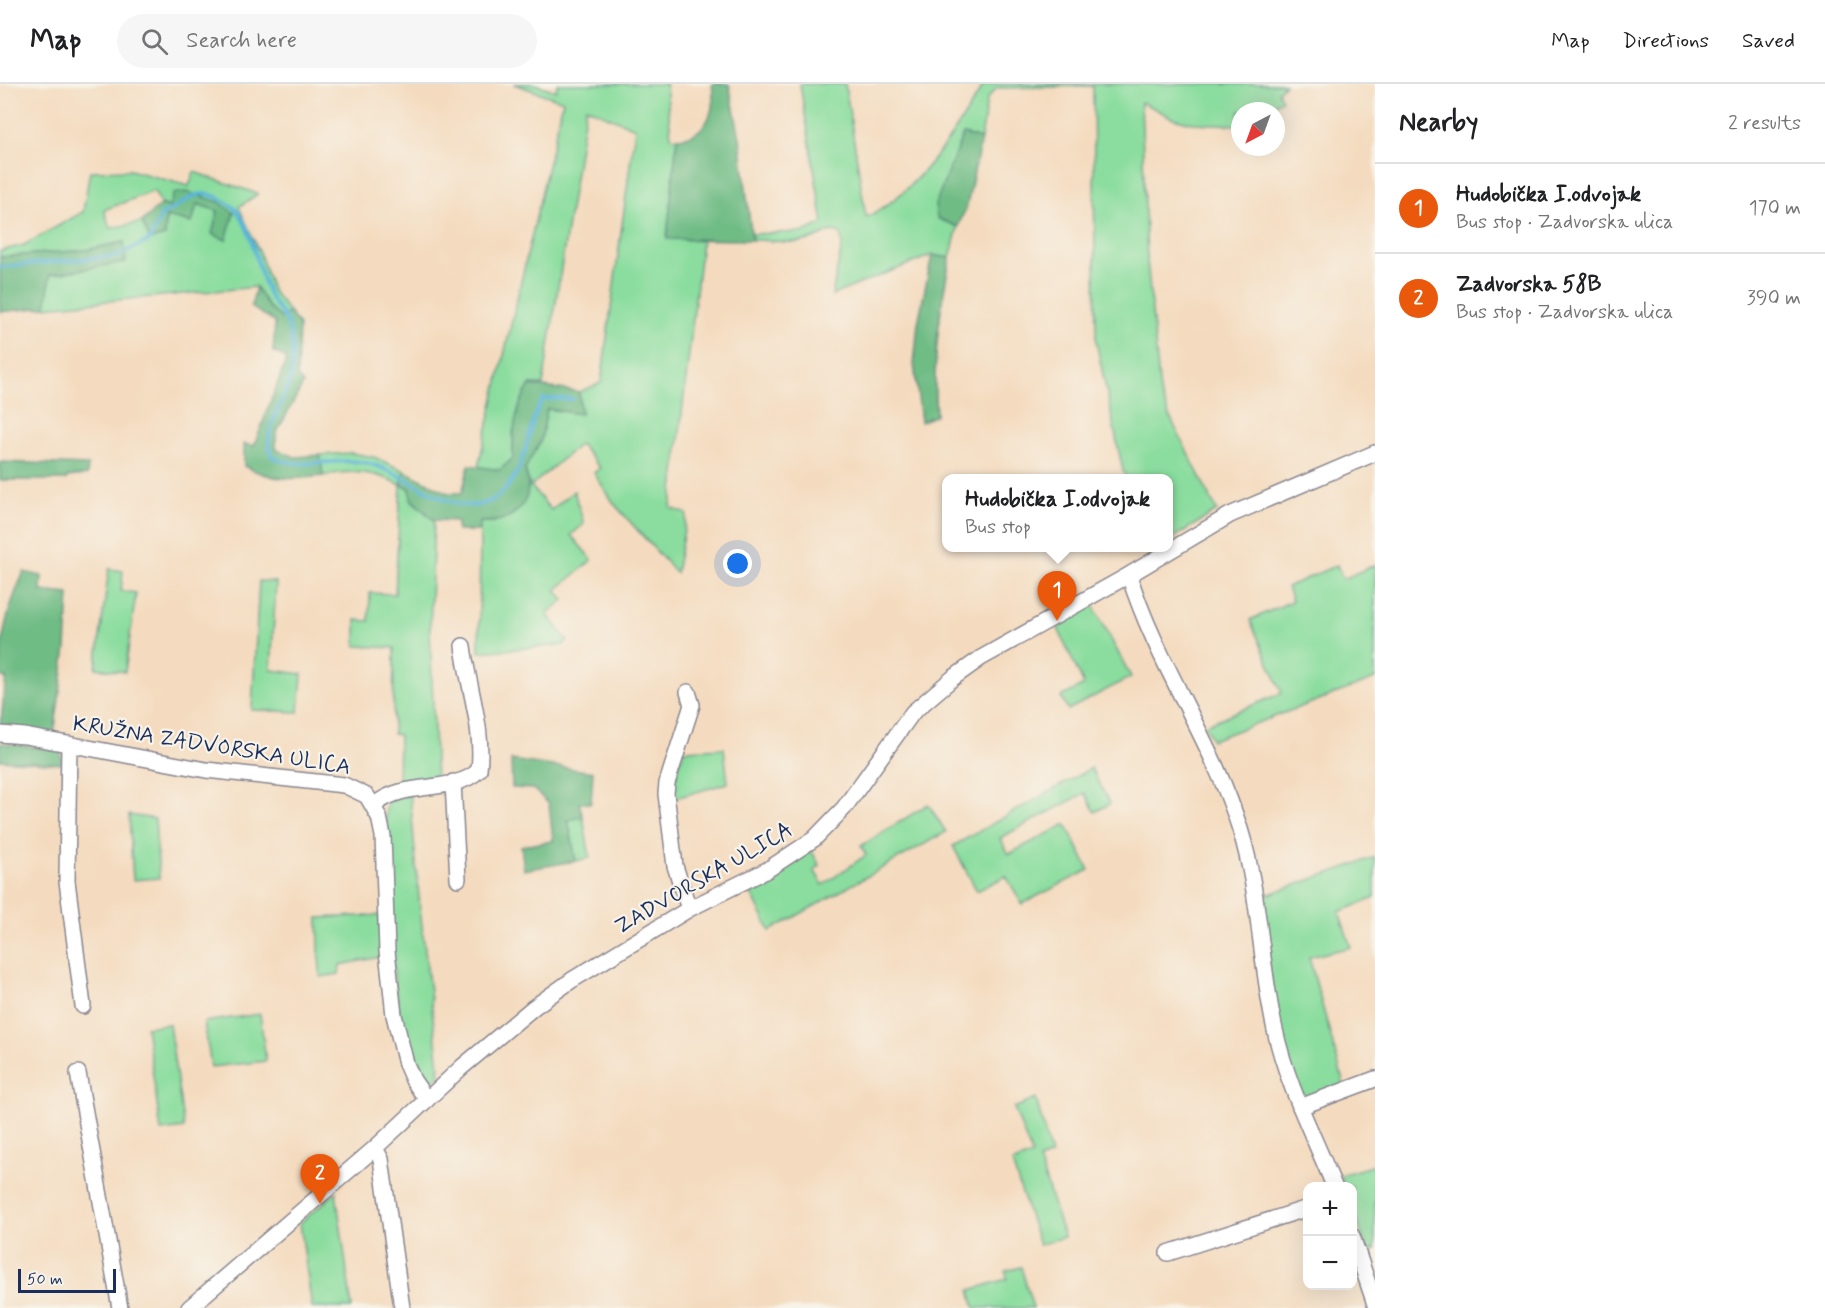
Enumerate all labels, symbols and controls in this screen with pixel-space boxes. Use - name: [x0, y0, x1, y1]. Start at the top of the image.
- search box: [117, 14, 537, 68]
- text: Map: [30, 23, 81, 60]
- icon: search: [138, 25, 171, 58]
- text: Search here: [186, 27, 297, 55]
- text: Map: [1551, 27, 1590, 55]
- text: Directions: [1623, 27, 1709, 55]
- text: Saved: [1742, 27, 1795, 55]
- north arrow: [1231, 102, 1285, 156]
- text: Nearby: [1399, 106, 1478, 140]
- text: 2 results: [1728, 110, 1801, 137]
- text: Hudobička I.odvojak: [1456, 181, 1641, 209]
- text: 1: [1414, 195, 1423, 222]
- text: 170 m: [1749, 195, 1801, 222]
- text: Bus stop · Zadvorska ulica: [1456, 209, 1673, 236]
- text: Zadvorska 58B: [1456, 271, 1602, 299]
- text: 2: [1414, 285, 1423, 312]
- text: 390 m: [1747, 285, 1801, 312]
- text: Bus stop · Zadvorska ulica: [1456, 299, 1673, 326]
- popup: [942, 474, 1173, 552]
- text: Hudobička I.odvojak: [965, 486, 1150, 514]
- text: Bus stop: [965, 514, 1031, 541]
- your location: [723, 549, 752, 578]
- pin: 1: [1038, 572, 1076, 621]
- street label: KRUŽNA ZADVORSKA ULICA: [71, 710, 353, 782]
- street label: ZADVORSKA ULICA: [610, 816, 798, 941]
- pin: 2: [300, 1154, 340, 1204]
- map controls: [1303, 1182, 1357, 1290]
- button: +: [1303, 1182, 1357, 1236]
- button: −: [1303, 1236, 1357, 1290]
- scale bar: [18, 1266, 116, 1294]
- text: 50 m: [27, 1269, 63, 1290]

